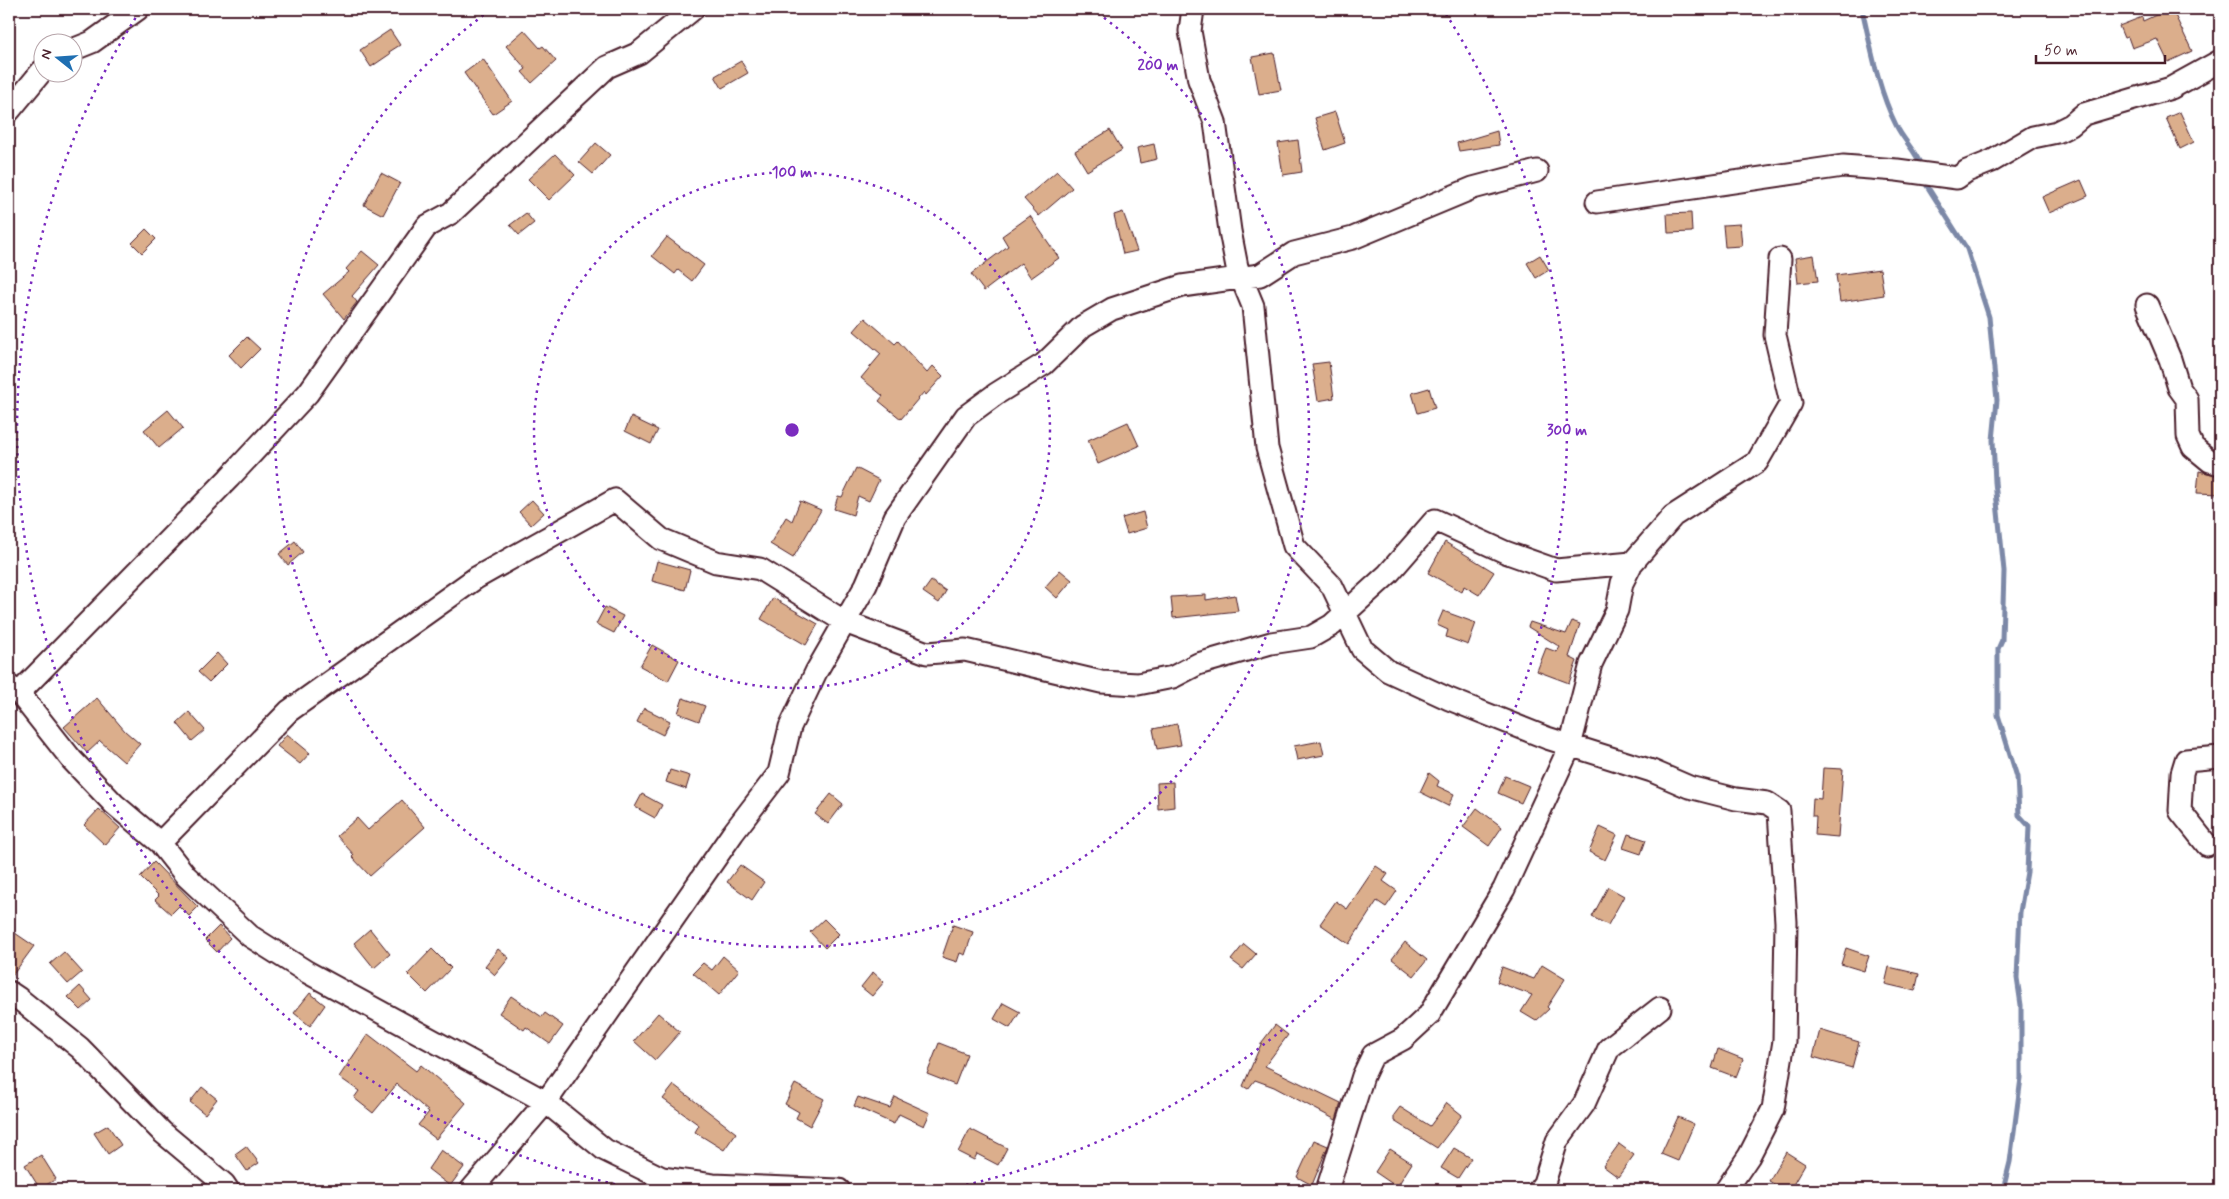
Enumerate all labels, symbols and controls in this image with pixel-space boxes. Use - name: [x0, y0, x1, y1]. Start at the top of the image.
- north arrow: [32, 32, 82, 82]
- scale bar: [2036, 32, 2165, 64]
- text: 50 m: [2044, 41, 2078, 61]
- text: N: [37, 47, 56, 62]
- text: 200 m: [1138, 56, 1179, 76]
- text: 100 m: [772, 163, 812, 183]
- centre of rings: [783, 421, 801, 439]
- text: 300 m: [1547, 421, 1587, 441]

